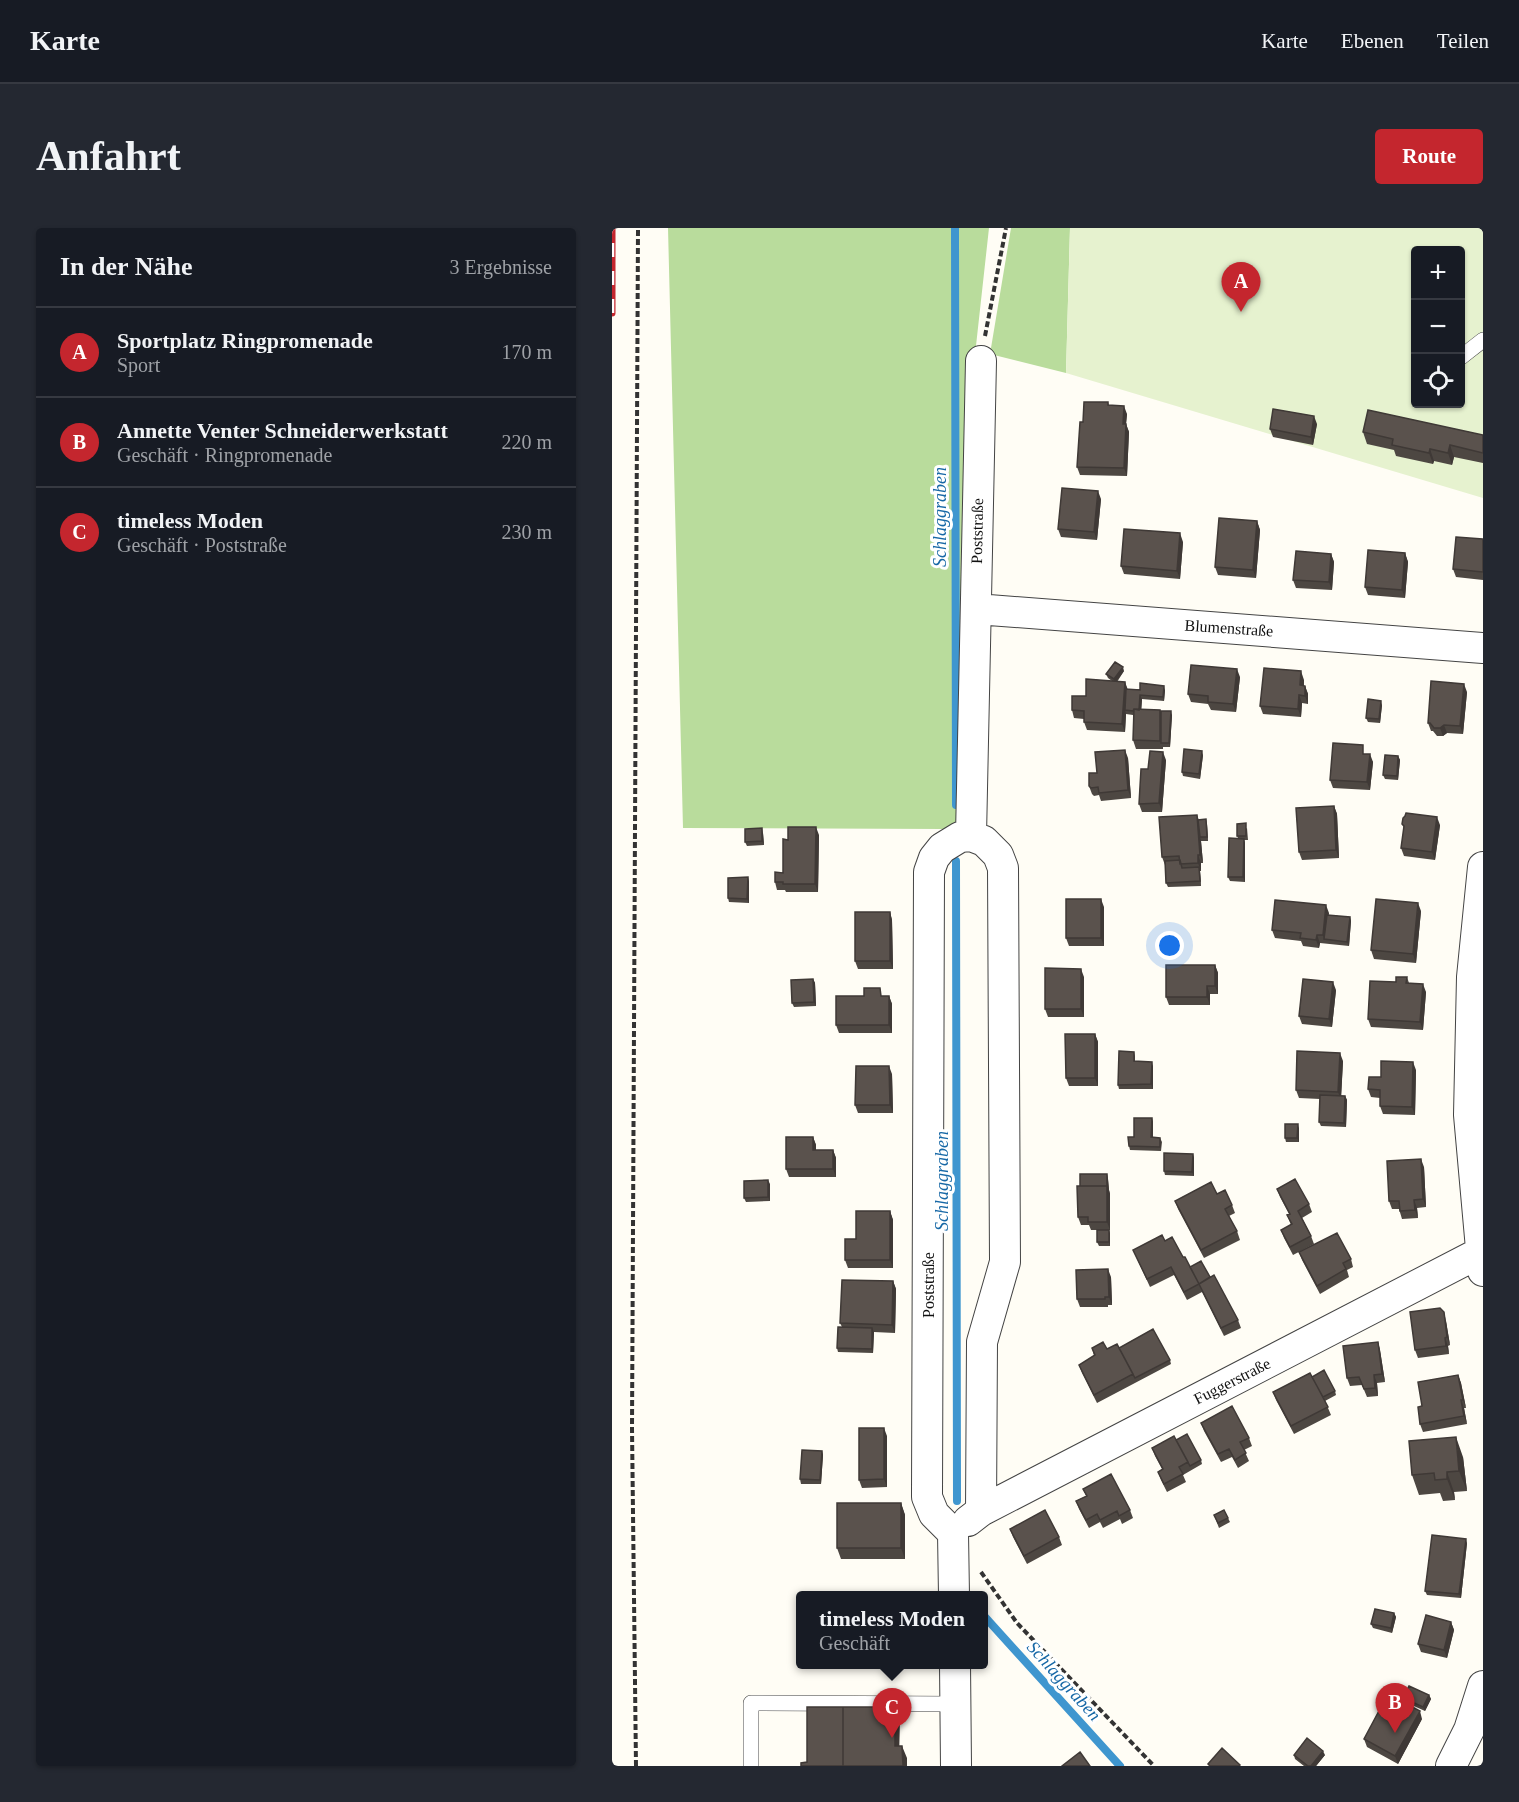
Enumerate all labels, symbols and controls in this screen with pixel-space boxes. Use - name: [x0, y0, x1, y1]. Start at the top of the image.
- text: Karte: [30, 25, 100, 56]
- text: Karte: [1261, 29, 1308, 53]
- text: Ebenen: [1341, 29, 1404, 53]
- text: Teilen: [1437, 29, 1489, 53]
- button: Route: [1375, 129, 1483, 184]
- text: Anfahrt: [36, 133, 181, 179]
- map controls: [1411, 246, 1465, 408]
- button: +: [1411, 246, 1465, 300]
- text: In der Nähe: [60, 252, 192, 281]
- text: 3 Ergebnisse: [450, 256, 552, 278]
- pin: A: [1222, 262, 1260, 312]
- button: −: [1411, 300, 1465, 354]
- text: Sportplatz Ringpromenade: [117, 328, 373, 353]
- text: A: [72, 341, 87, 363]
- text: 170 m: [501, 341, 552, 363]
- text: Sport: [117, 354, 160, 376]
- button: locate: [1411, 354, 1465, 408]
- text: Annette Venter Schneiderwerkstatt: [117, 418, 448, 443]
- text: B: [73, 431, 86, 453]
- text: 220 m: [501, 431, 552, 453]
- text: Geschäft · Ringpromenade: [117, 444, 332, 466]
- water label: Schlaggraben: [930, 467, 950, 567]
- street label: Poststraße: [968, 498, 986, 564]
- text: timeless Moden: [117, 508, 263, 533]
- text: C: [72, 521, 87, 543]
- text: 230 m: [501, 521, 552, 543]
- text: Geschäft · Poststraße: [117, 534, 287, 556]
- street label: Blumenstraße: [1184, 616, 1274, 640]
- your location: [1155, 931, 1184, 960]
- water label: Schlaggraben: [932, 1131, 952, 1231]
- street label: Poststraße: [920, 1252, 937, 1318]
- street label: Fuggerstraße: [1191, 1354, 1274, 1408]
- popup: [796, 1591, 988, 1669]
- text: timeless Moden: [819, 1606, 965, 1631]
- text: Geschäft: [819, 1632, 890, 1654]
- water label: Schlaggraben: [1023, 1637, 1105, 1725]
- pin: B: [1376, 1684, 1414, 1733]
- pin: C: [872, 1688, 912, 1738]

